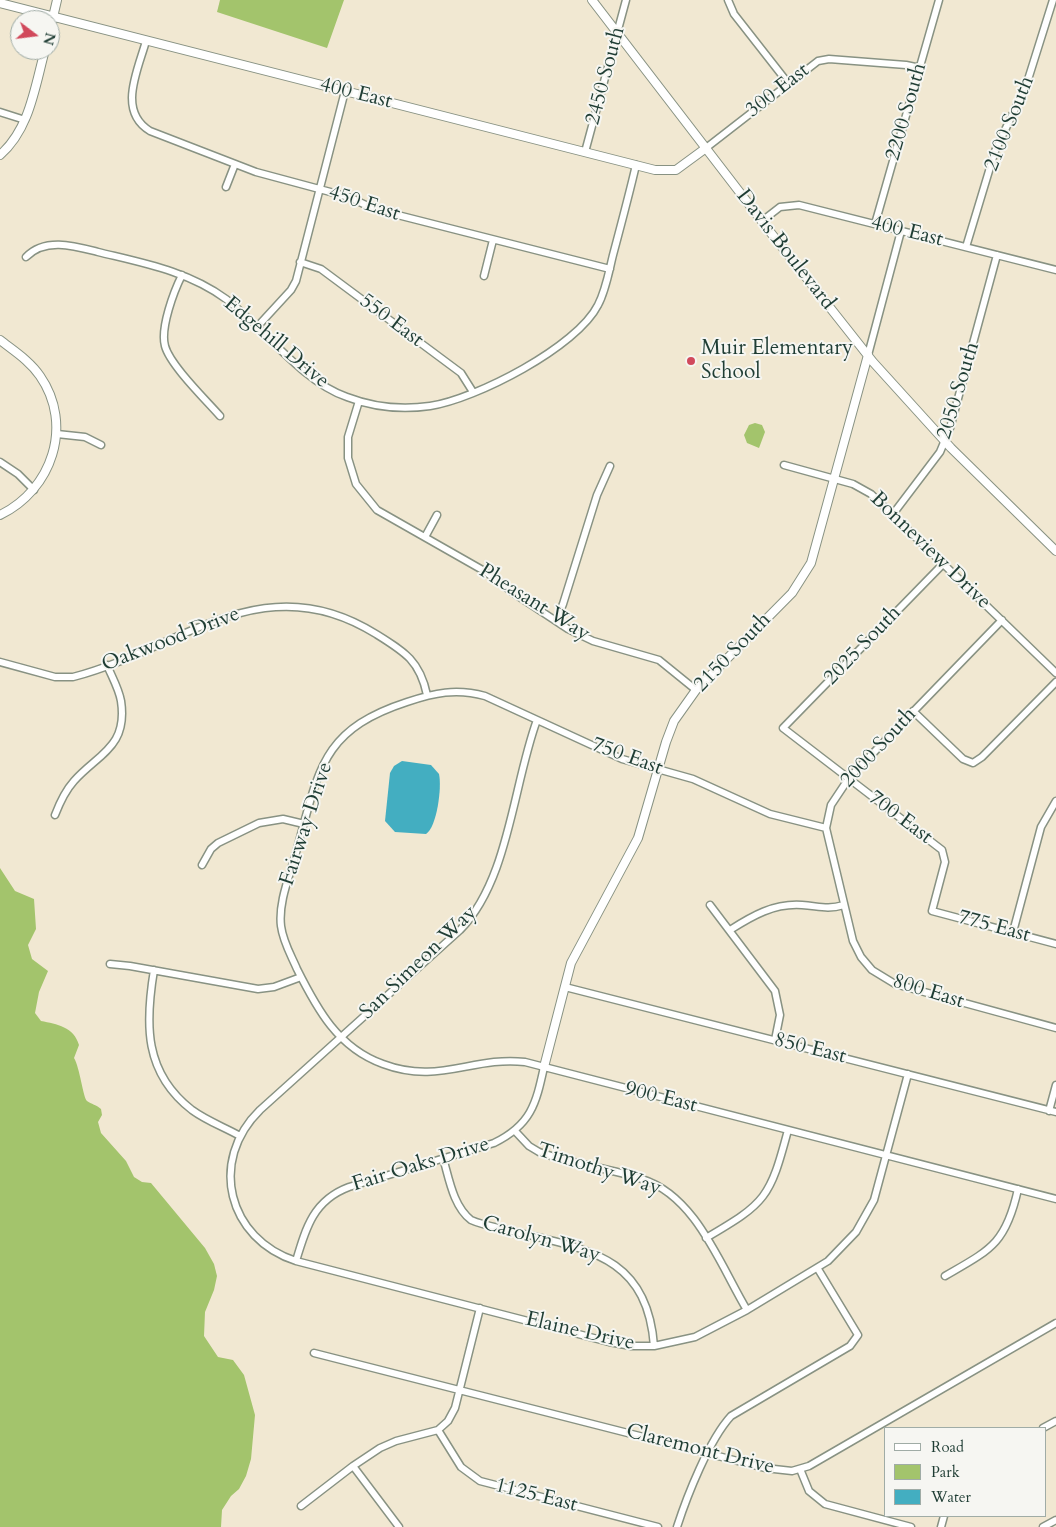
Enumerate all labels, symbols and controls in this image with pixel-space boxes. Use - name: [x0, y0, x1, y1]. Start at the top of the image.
- north arrow: [10, 10, 60, 60]
- street label: 2450 South: [581, 24, 631, 128]
- text: N: [38, 30, 60, 47]
- street label: 300 East: [741, 58, 815, 124]
- street label: 2200 South: [881, 60, 933, 164]
- street label: 400 East: [317, 73, 395, 115]
- street label: 2100 South: [980, 73, 1040, 175]
- street label: 450 East: [325, 181, 403, 227]
- street label: Davis Boulevard: [730, 185, 840, 315]
- street label: 400 East: [868, 211, 946, 253]
- street label: 550 East: [354, 289, 428, 353]
- street label: Edgehill Drive: [218, 292, 334, 394]
- place label: Muir Elementary School: [701, 336, 853, 386]
- street label: 2050 South: [932, 339, 986, 443]
- marker: Muir Elementary School: [685, 355, 697, 367]
- street label: Bonneview Drive: [864, 487, 996, 615]
- street label: Pheasant Way: [474, 559, 594, 647]
- street label: 2025 South: [819, 601, 907, 691]
- street label: Oakwood Drive: [99, 602, 243, 678]
- street label: 2150 South: [689, 608, 777, 698]
- street label: 2000 South: [836, 703, 922, 793]
- street label: 750 East: [588, 733, 666, 781]
- street label: Fairway Drive: [275, 759, 339, 889]
- street label: 700 East: [863, 786, 937, 850]
- street label: San Simeon Way: [355, 901, 483, 1025]
- street label: 775 East: [955, 905, 1033, 949]
- street label: 800 East: [889, 969, 967, 1015]
- street label: 850 East: [771, 1028, 849, 1070]
- street label: 900 East: [622, 1077, 700, 1119]
- street label: Fair Oaks Drive: [349, 1132, 493, 1198]
- street label: Timothy Way: [534, 1138, 664, 1202]
- street label: Carolyn Way: [479, 1211, 603, 1269]
- street label: Elaine Drive: [523, 1307, 637, 1357]
- street label: Claremont Drive: [623, 1419, 777, 1481]
- legend: [884, 1427, 1046, 1517]
- text: Road: [931, 1437, 964, 1457]
- text: Park: [931, 1462, 960, 1482]
- street label: 1125 East: [492, 1474, 580, 1518]
- text: Water: [931, 1487, 971, 1507]

